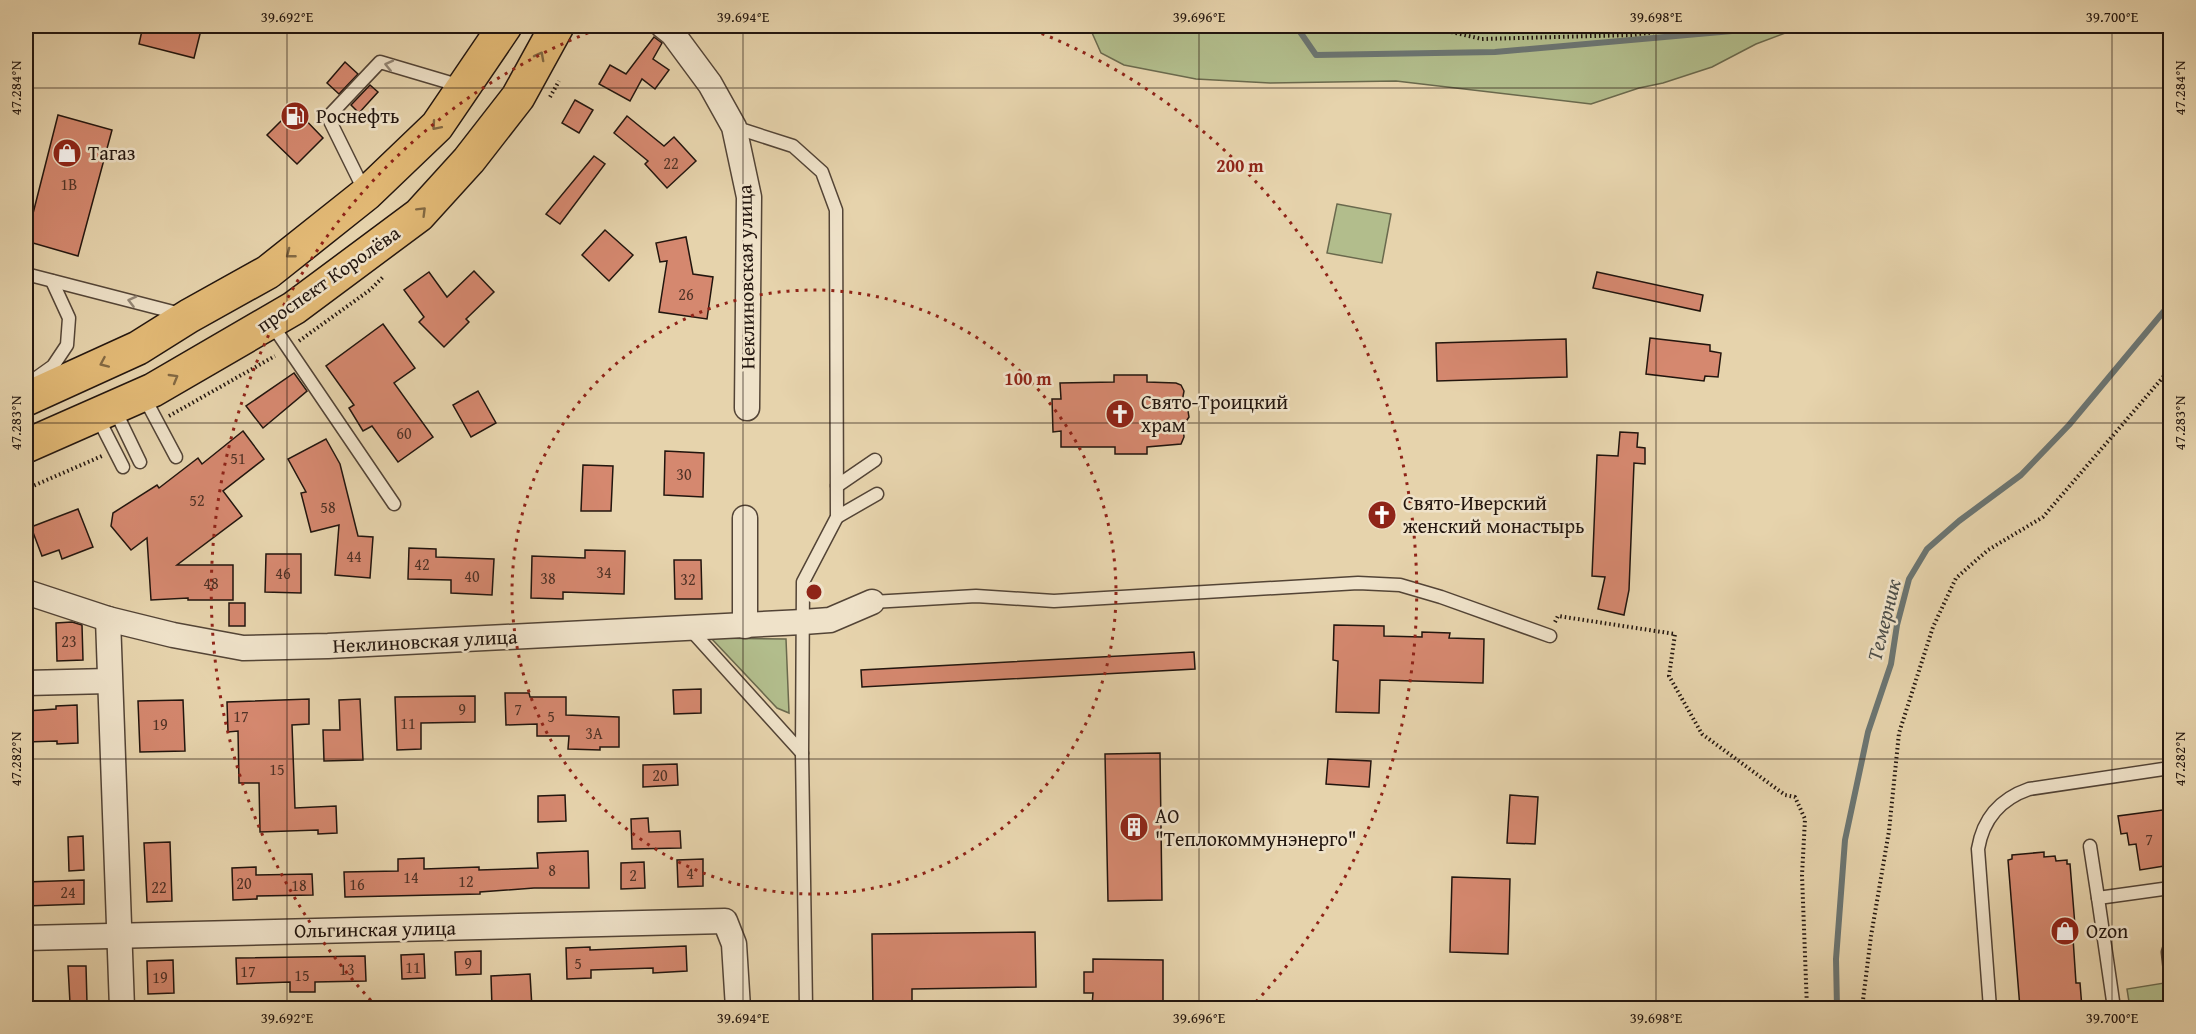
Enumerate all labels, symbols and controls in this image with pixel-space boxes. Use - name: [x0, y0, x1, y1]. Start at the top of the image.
- text: 39.692°E: [261, 6, 314, 27]
- text: 39.694°E: [717, 6, 770, 27]
- text: 39.696°E: [1173, 6, 1226, 27]
- text: 39.698°E: [1630, 6, 1683, 27]
- text: 39.700°E: [2086, 6, 2139, 27]
- one-way arrow: [533, 52, 544, 63]
- one-way arrow: [384, 59, 394, 72]
- text: 47.284°N: [5, 60, 26, 115]
- text: 47.284°N: [2169, 60, 2190, 115]
- fuel station icon: Роснефть: [279, 100, 311, 132]
- place label: Роснефть: [316, 101, 399, 130]
- one-way arrow: [432, 119, 443, 129]
- shop icon: Тагаз: [51, 137, 83, 169]
- place label: Тагаз: [88, 138, 135, 167]
- house number: 22: [663, 151, 679, 175]
- text: 200 m: [1216, 152, 1264, 179]
- house number: 1В: [61, 172, 77, 196]
- street label: Неклиновская улица: [729, 184, 762, 370]
- one-way arrow: [415, 207, 426, 218]
- street label: проспект Королёва: [250, 218, 406, 339]
- one-way arrow: [286, 247, 297, 258]
- house number: 26: [678, 282, 694, 306]
- one-way arrow: [127, 296, 137, 309]
- one-way arrow: [100, 356, 111, 368]
- text: 100 m: [1004, 365, 1052, 392]
- one-way arrow: [168, 373, 178, 385]
- place label: Свято-Троицкий храм: [1141, 387, 1288, 439]
- text: 47.283°N: [5, 395, 26, 450]
- text: 47.283°N: [2169, 395, 2190, 450]
- church icon: Свято-Троицкий храм: [1104, 398, 1136, 430]
- house number: 60: [396, 421, 412, 445]
- house number: 51: [230, 446, 246, 470]
- house number: 30: [676, 462, 692, 486]
- house number: 52: [189, 488, 205, 512]
- place label: Свято-Иверский женский монастырь: [1403, 488, 1585, 540]
- house number: 58: [320, 495, 336, 519]
- church icon: Свято-Иверский женский монастырь: [1366, 499, 1398, 531]
- house number: 44: [346, 544, 362, 568]
- house number: 42: [414, 552, 430, 576]
- house number: 34: [596, 560, 612, 584]
- house number: 46: [275, 561, 291, 585]
- house number: 40: [464, 564, 480, 588]
- house number: 38: [540, 566, 556, 590]
- house number: 32: [680, 567, 696, 591]
- house number: 48: [203, 571, 219, 595]
- water label: Темерник: [1858, 576, 1909, 664]
- centre of rings: [804, 582, 824, 602]
- street label: Неклиновская улица: [332, 621, 519, 660]
- house number: 23: [61, 629, 77, 653]
- house number: 9: [458, 697, 466, 721]
- house number: 7: [514, 697, 522, 721]
- house number: 17: [233, 704, 249, 728]
- house number: 5: [547, 704, 555, 728]
- house number: 11: [400, 711, 416, 735]
- house number: 19: [152, 712, 168, 736]
- house number: 3А: [585, 721, 603, 745]
- text: 47.282°N: [5, 731, 26, 786]
- text: 47.282°N: [2169, 731, 2190, 786]
- house number: 15: [269, 757, 285, 781]
- house number: 20: [652, 763, 668, 787]
- place label: АО "Теплокоммунэнерго": [1155, 801, 1357, 853]
- building icon: АО "Теплокоммунэнерго": [1118, 811, 1150, 843]
- house number: 7: [2145, 827, 2153, 851]
- house number: 8: [548, 858, 556, 882]
- house number: 4: [686, 861, 694, 885]
- house number: 2: [629, 863, 637, 887]
- house number: 14: [403, 865, 419, 889]
- house number: 12: [458, 869, 474, 893]
- house number: 20: [236, 871, 252, 895]
- house number: 16: [349, 872, 365, 896]
- house number: 18: [291, 873, 307, 897]
- house number: 22: [151, 875, 167, 899]
- house number: 24: [60, 880, 76, 904]
- street label: Ольгинская улица: [294, 913, 457, 944]
- shop icon: Ozon: [2049, 915, 2081, 947]
- place label: Ozon: [2086, 916, 2128, 945]
- house number: 9: [464, 951, 472, 975]
- house number: 5: [574, 951, 582, 975]
- house number: 11: [405, 955, 421, 979]
- house number: 13: [339, 957, 355, 981]
- house number: 17: [240, 959, 256, 983]
- house number: 15: [294, 963, 310, 987]
- house number: 19: [152, 965, 168, 989]
- text: 39.692°E: [261, 1007, 314, 1028]
- text: 39.694°E: [717, 1007, 770, 1028]
- text: 39.696°E: [1173, 1007, 1226, 1028]
- text: 39.698°E: [1630, 1007, 1683, 1028]
- text: 39.700°E: [2086, 1007, 2139, 1028]

